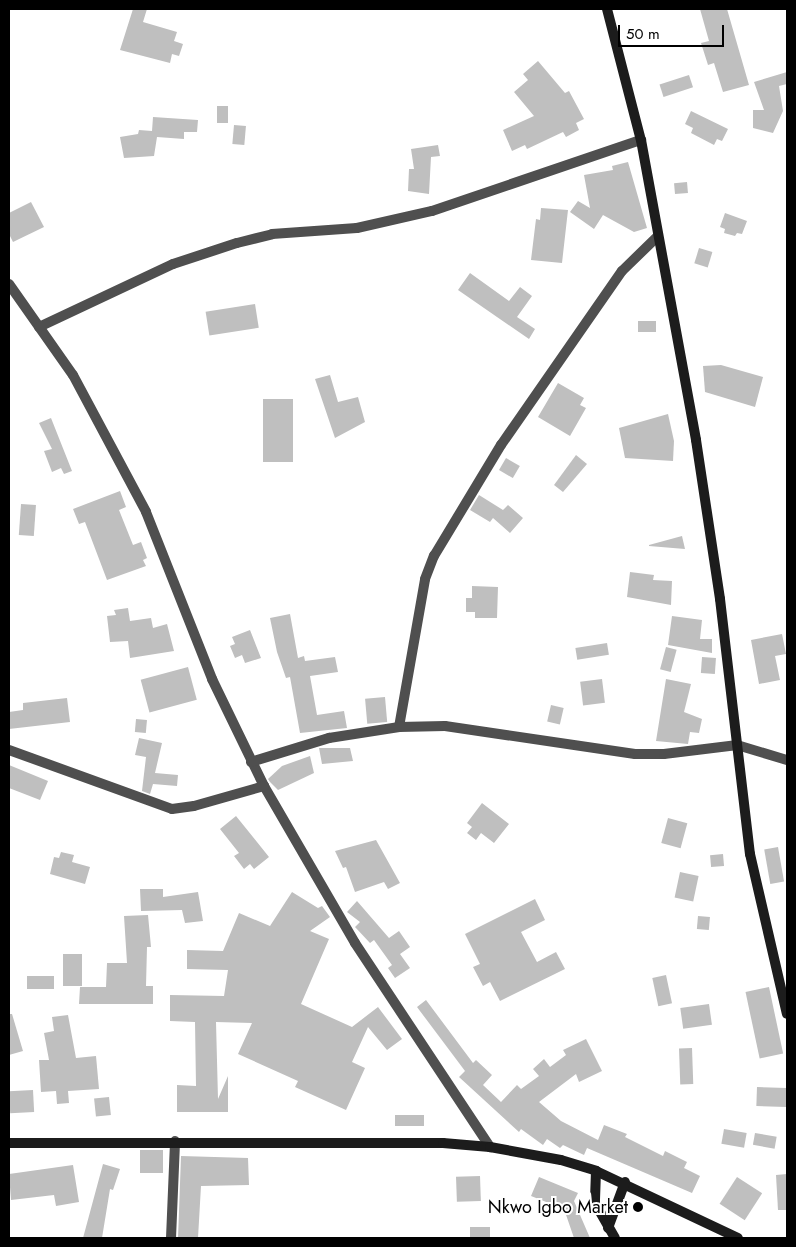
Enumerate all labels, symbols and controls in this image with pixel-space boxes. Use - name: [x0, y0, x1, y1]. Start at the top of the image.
- scale bar: [621, 15, 727, 47]
- text: 50 m: [626, 23, 660, 45]
- place label: Nkwo Igbo Market: [488, 1196, 628, 1218]
- marker: Nkwo Igbo Market: [632, 1201, 644, 1213]

